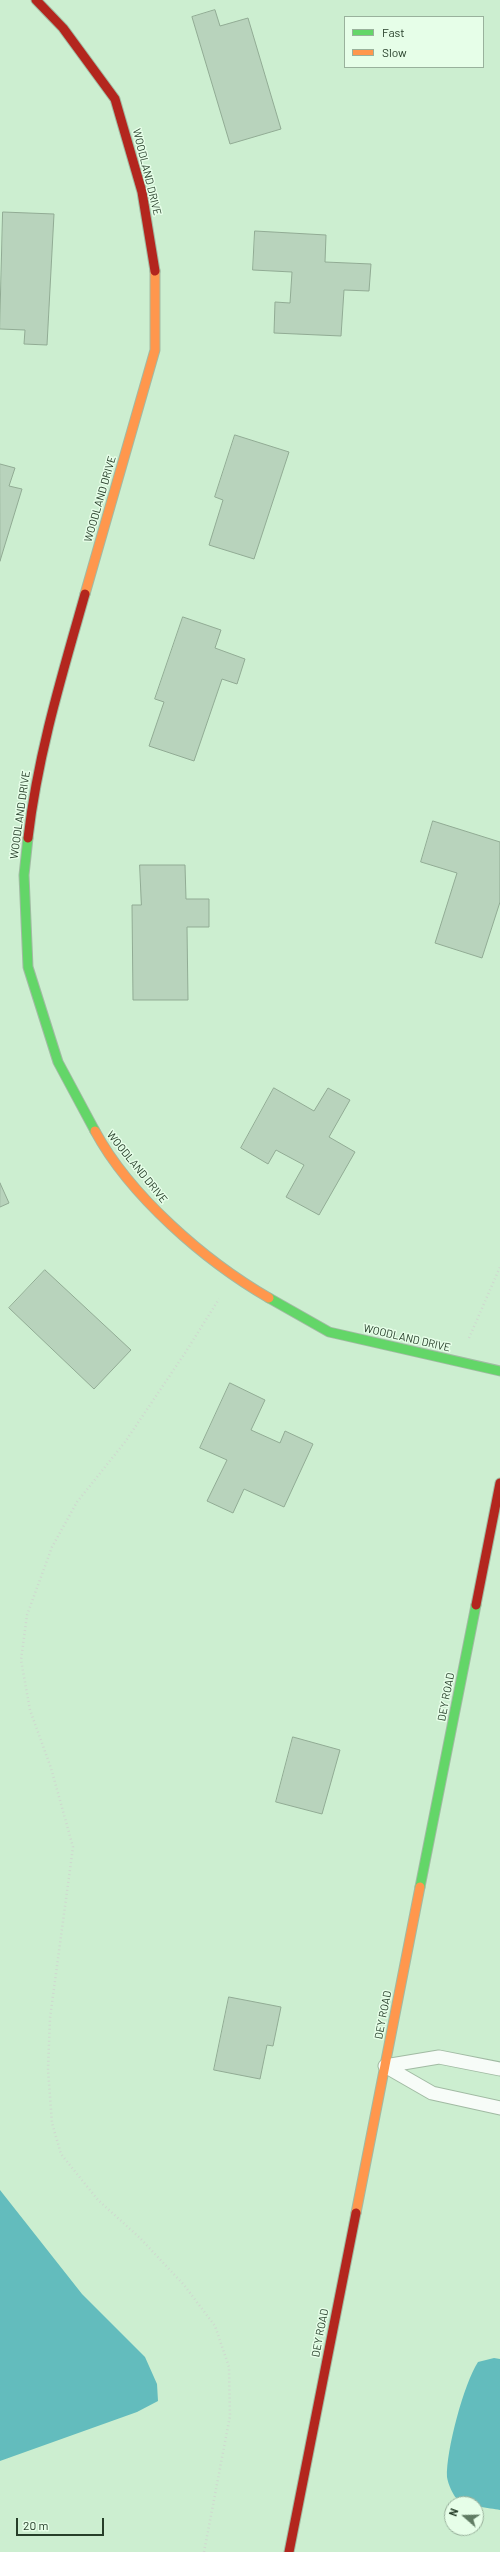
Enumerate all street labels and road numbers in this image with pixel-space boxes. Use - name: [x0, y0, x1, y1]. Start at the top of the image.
- street label: WOODLAND DRIVE: [130, 127, 164, 217]
- street label: WOODLAND DRIVE: [81, 454, 119, 544]
- street label: WOODLAND DRIVE: [7, 770, 33, 860]
- street label: WOODLAND DRIVE: [104, 1128, 170, 1206]
- street label: WOODLAND DRIVE: [362, 1322, 452, 1354]
- street label: DEY ROAD: [435, 1672, 457, 1722]
- street label: DEY ROAD: [372, 1990, 394, 2040]
- street label: DEY ROAD: [309, 2308, 331, 2358]

